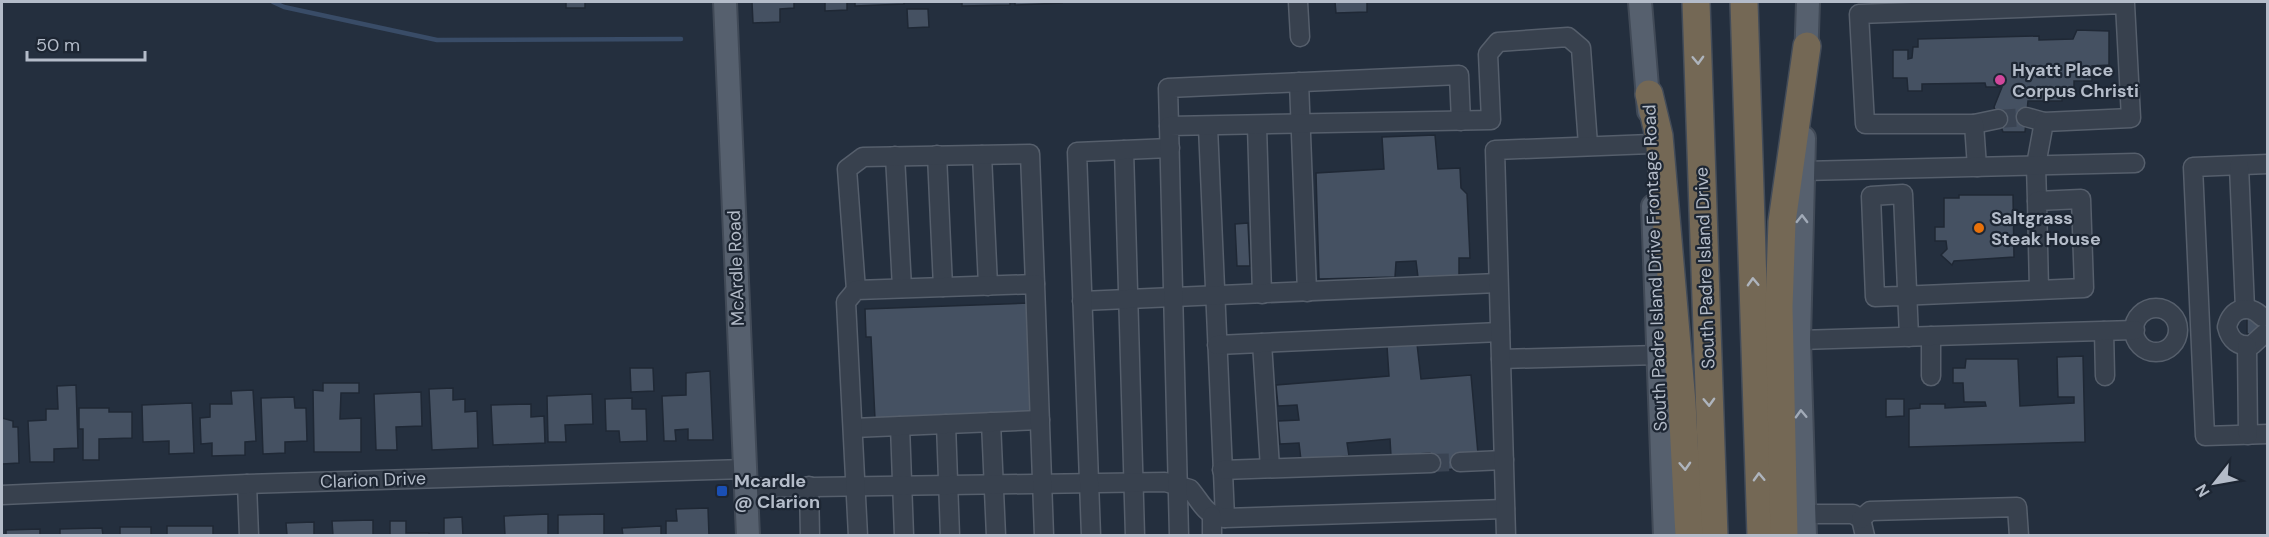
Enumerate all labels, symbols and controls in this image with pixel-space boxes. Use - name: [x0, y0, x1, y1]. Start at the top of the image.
- scale bar: [27, 24, 146, 62]
- text: 50 m: [36, 33, 80, 57]
- one-way arrow: [1692, 55, 1704, 64]
- place label: Hyatt Place Corpus Christi: [2012, 58, 2139, 103]
- marker: Hyatt Place Corpus Christi: [1993, 73, 2007, 87]
- street label: South Padre Island Drive Frontage Road: [1637, 104, 1673, 432]
- street label: South Padre Island Drive: [1689, 167, 1721, 369]
- place label: Saltgrass Steak House: [1991, 206, 2101, 251]
- street label: McArdle Road: [722, 210, 750, 326]
- one-way arrow: [1796, 215, 1808, 224]
- marker: Saltgrass Steak House: [1972, 221, 1986, 235]
- one-way arrow: [1747, 278, 1759, 287]
- one-way arrow: [1703, 397, 1716, 406]
- one-way arrow: [1795, 410, 1808, 419]
- north arrow: [2185, 453, 2245, 513]
- one-way arrow: [1679, 461, 1692, 470]
- street label: Clarion Drive: [320, 466, 426, 494]
- place label: Mcardle @ Clarion: [734, 469, 820, 514]
- one-way arrow: [1753, 473, 1765, 482]
- text: N: [2191, 480, 2215, 501]
- marker: Mcardle @ Clarion: [715, 484, 729, 498]

